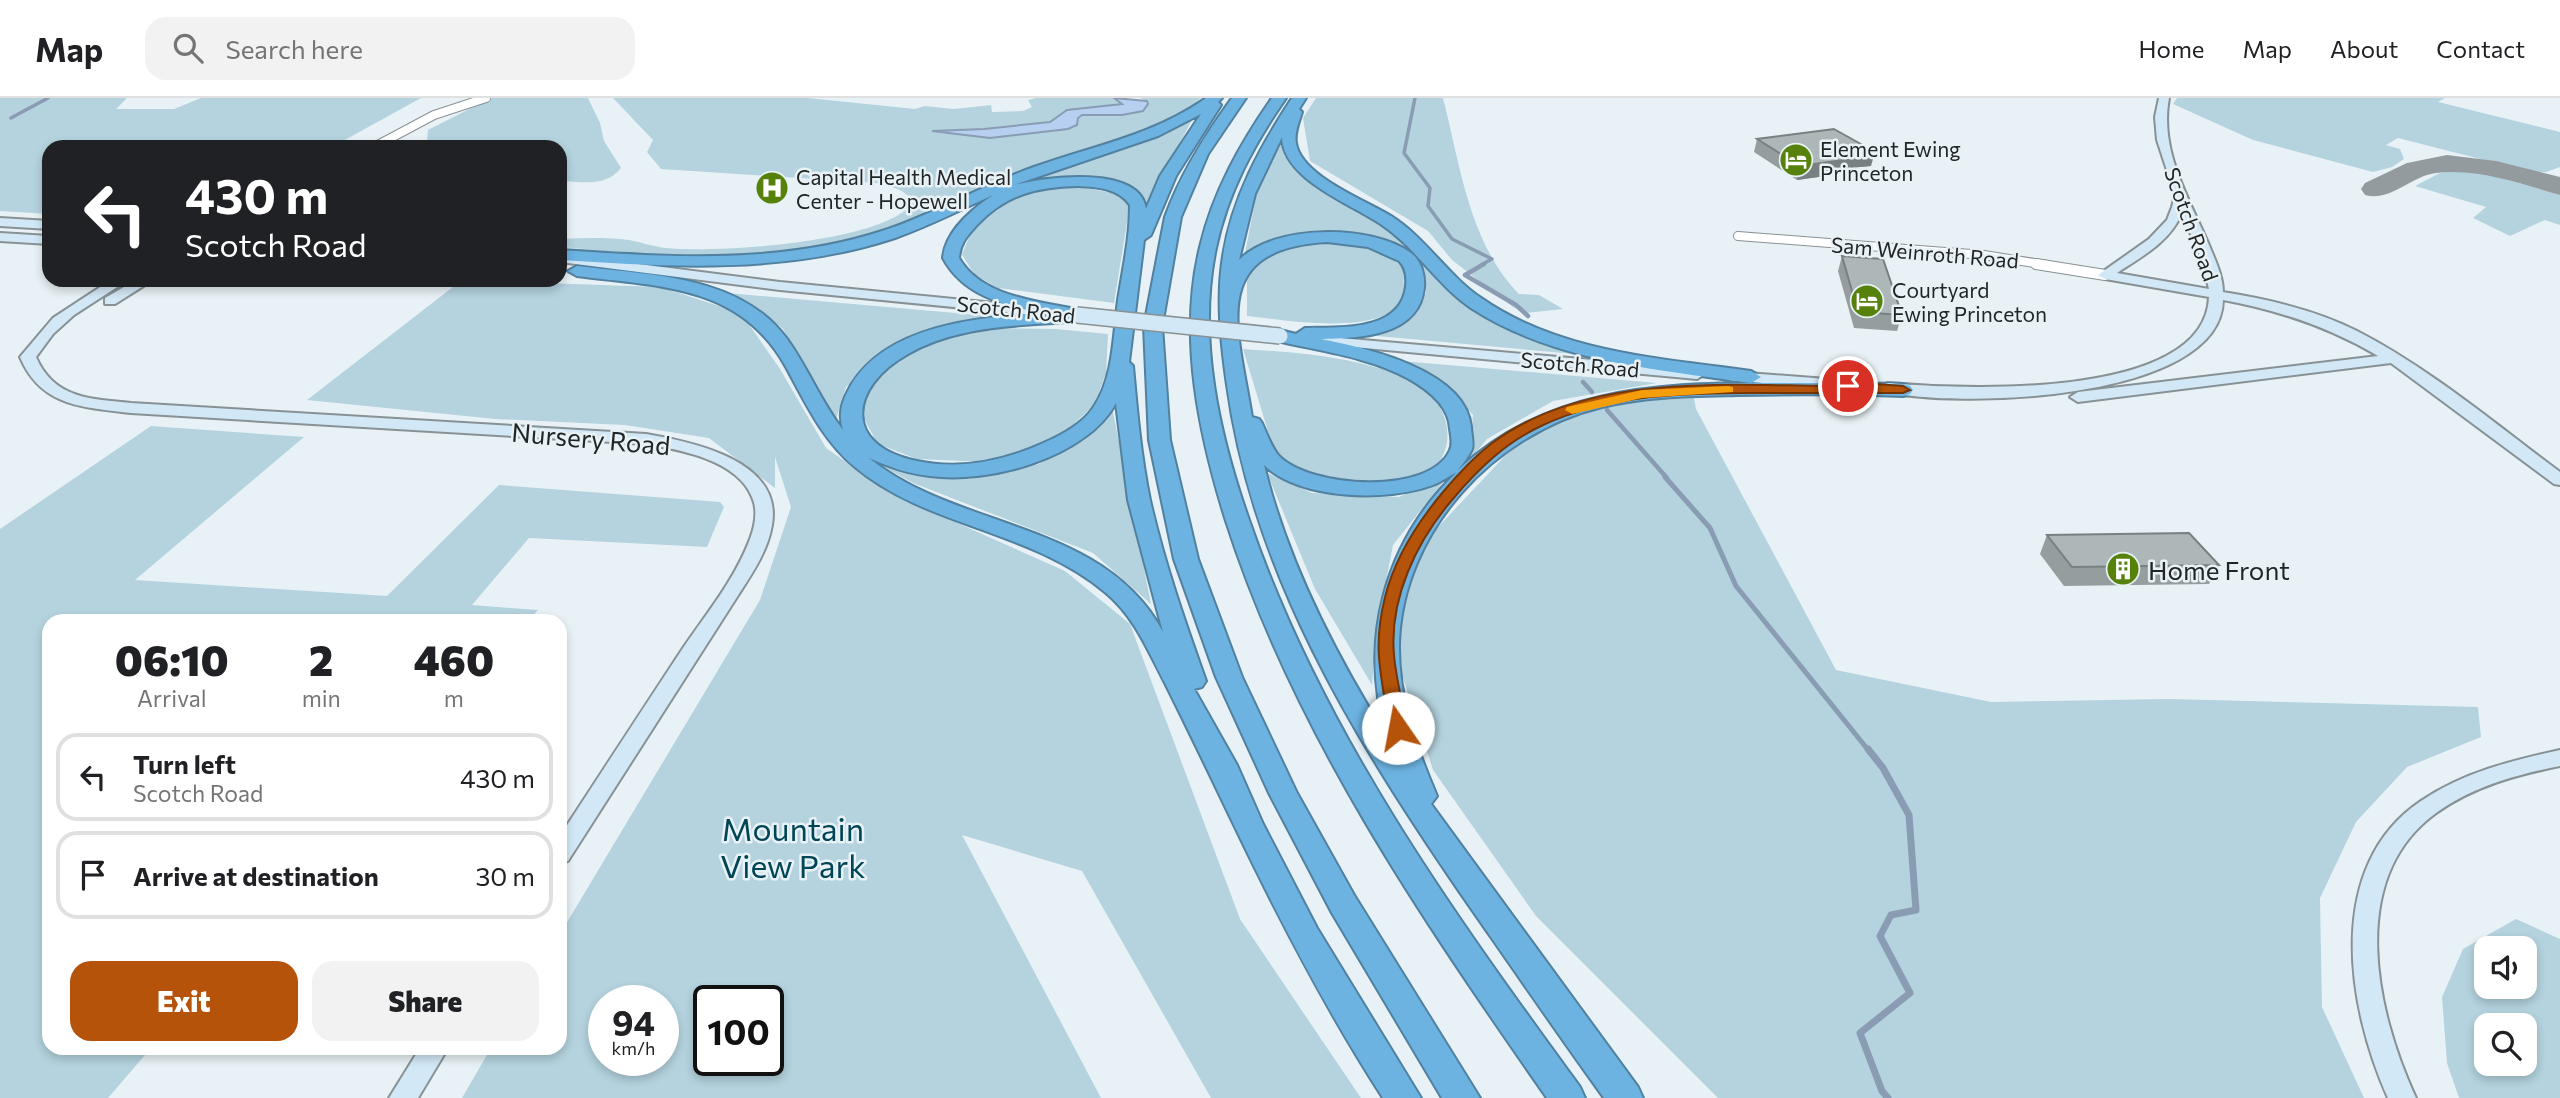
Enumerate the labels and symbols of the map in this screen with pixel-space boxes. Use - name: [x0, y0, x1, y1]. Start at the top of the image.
- place label: Element Ewing Princeton: [1820, 136, 1961, 185]
- hotel icon: Element Ewing Princeton: [1777, 141, 1815, 179]
- place label: Capital Health Medical Center - Hopewell: [796, 164, 1011, 213]
- street label: Scotch Road: [2160, 164, 2224, 284]
- hospital icon: Capital Health Medical Center - Hopewell: [753, 169, 791, 207]
- street label: Sam Weinroth Road: [1830, 231, 2020, 273]
- place label: Courtyard Ewing Princeton: [1892, 277, 2047, 326]
- hotel icon: Courtyard Ewing Princeton: [1848, 282, 1886, 320]
- street label: Scotch Road: [955, 290, 1077, 328]
- street label: Scotch Road: [1520, 346, 1640, 382]
- pin: [1818, 356, 1878, 416]
- street label: Nursery Road: [510, 416, 672, 460]
- building icon: Home Front: [2104, 550, 2142, 588]
- place label: Home Front: [2148, 554, 2290, 585]
- position arrow: [1361, 691, 1435, 765]
- park label: Mountain View Park: [720, 808, 866, 885]
- speed limit sign: 100: [693, 985, 784, 1076]

